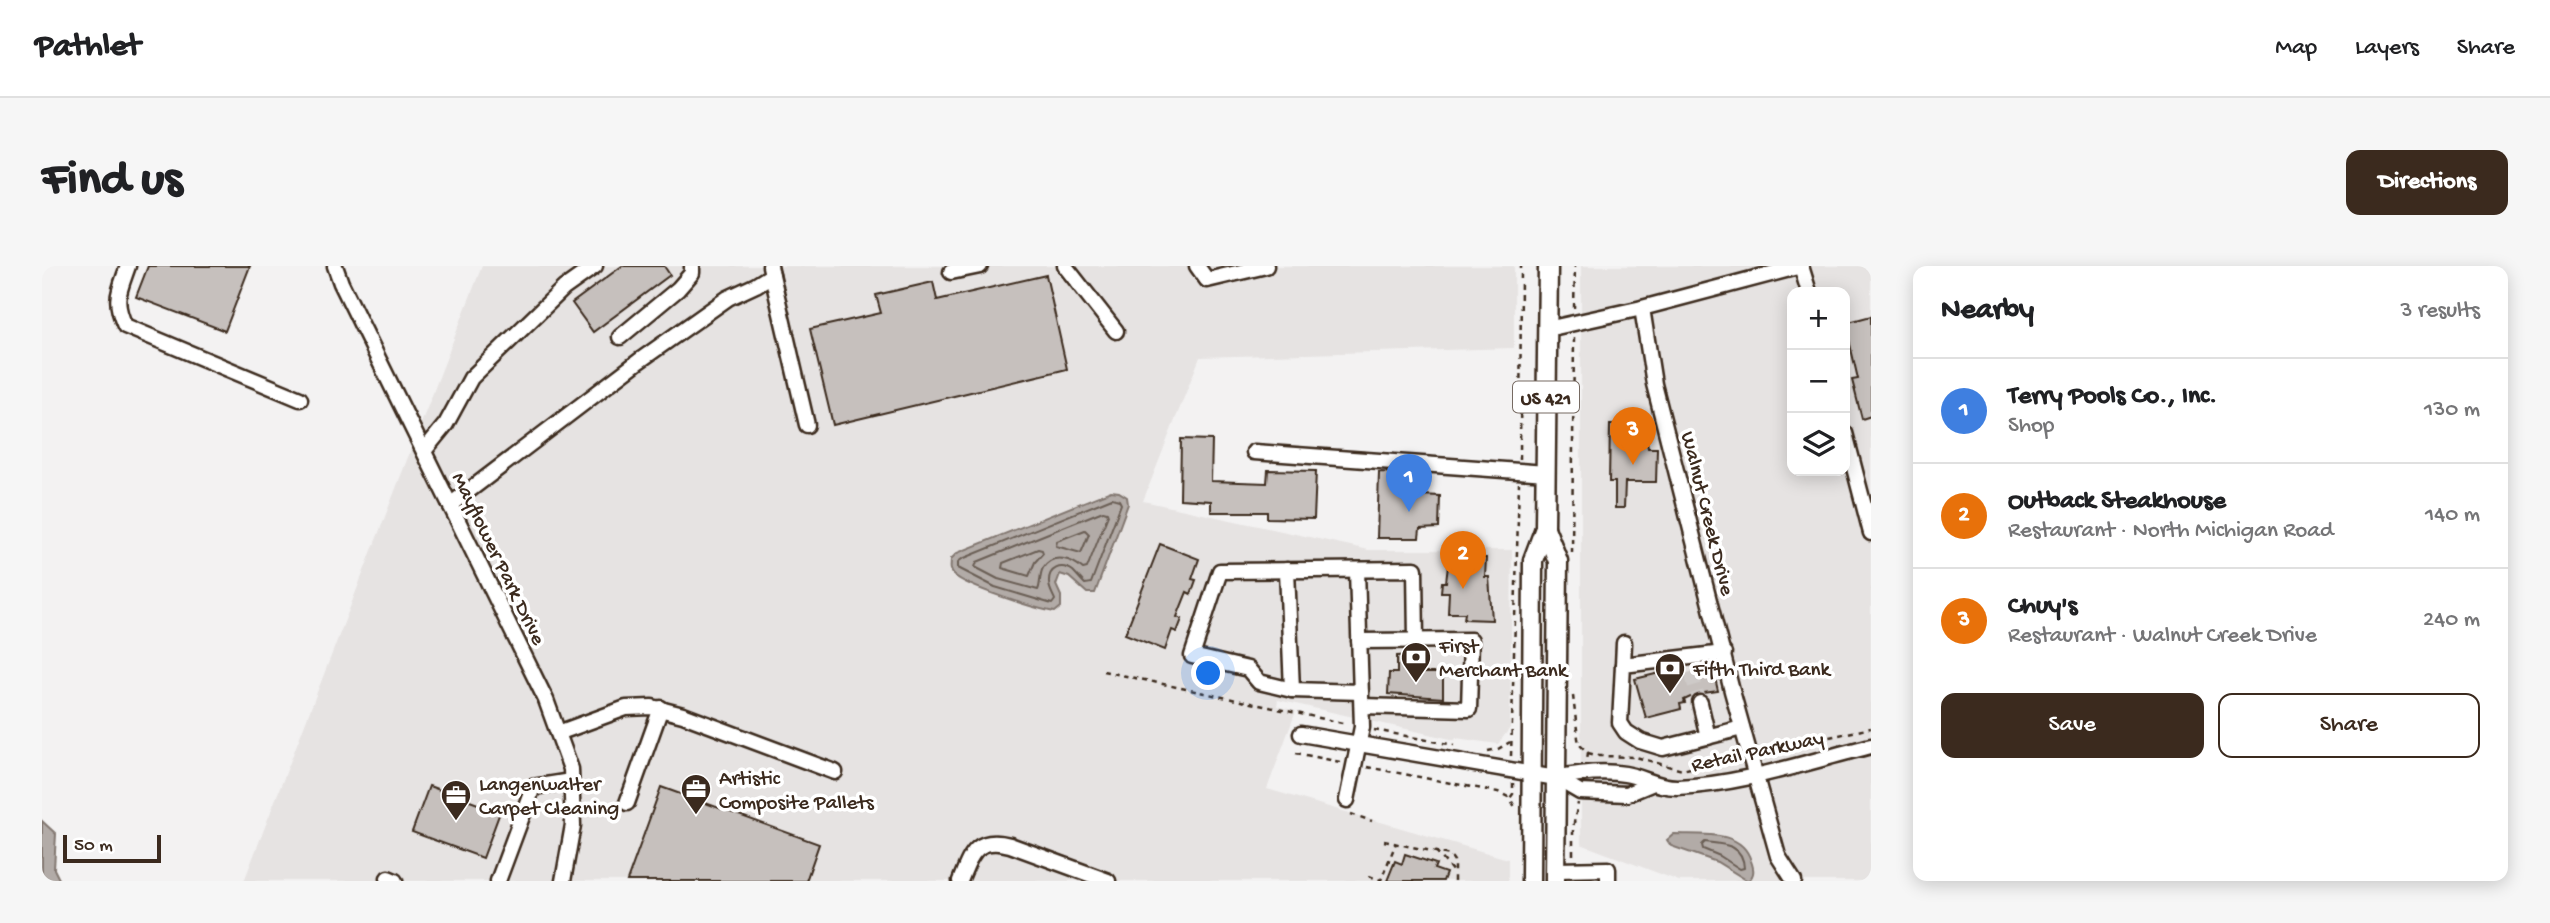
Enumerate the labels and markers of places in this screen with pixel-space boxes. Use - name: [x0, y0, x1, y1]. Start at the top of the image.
- pin: 3: [1610, 407, 1656, 465]
- pin: 1: [1386, 454, 1432, 512]
- pin: 2: [1440, 531, 1486, 589]
- place label: First Merchant Bank: [1438, 636, 1570, 685]
- bank icon: First Merchant Bank: [1399, 640, 1433, 684]
- bank icon: Fifth Third Bank: [1653, 651, 1687, 695]
- place label: Fifth Third Bank: [1692, 659, 1833, 684]
- place label: Artistic Composite Pallets: [719, 768, 875, 817]
- office icon: Artistic Composite Pallets: [679, 772, 713, 816]
- place label: Langenwalter Carpet Cleaning: [479, 774, 619, 823]
- office icon: Langenwalter Carpet Cleaning: [439, 778, 473, 822]

